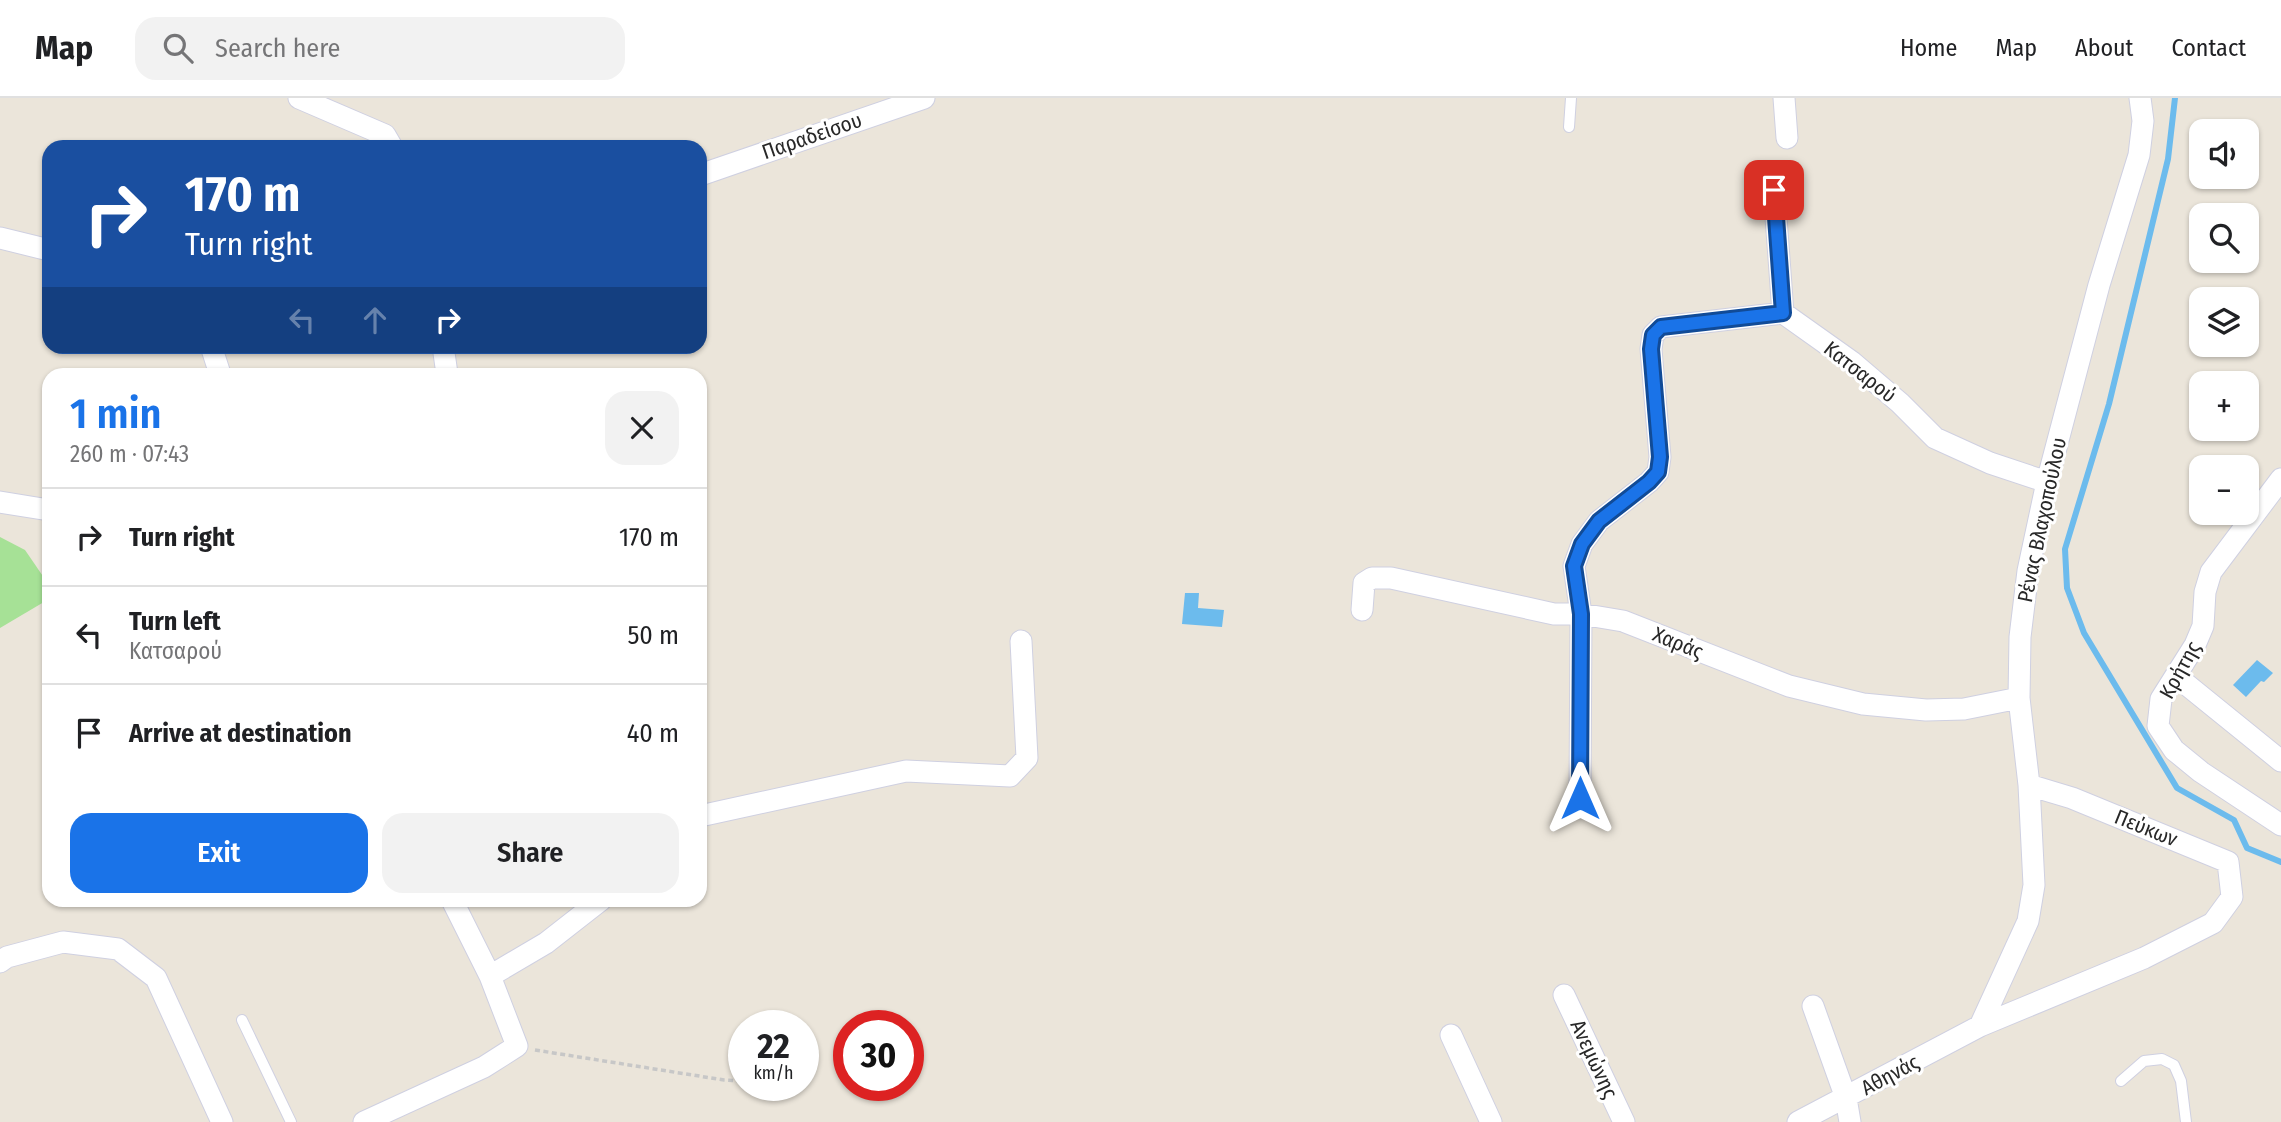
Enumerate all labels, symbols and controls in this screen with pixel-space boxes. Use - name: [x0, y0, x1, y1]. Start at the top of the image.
- search box: [135, 17, 625, 80]
- text: Map: [35, 28, 93, 68]
- icon: search: [159, 29, 197, 67]
- text: Search here: [215, 33, 340, 64]
- text: Home: [1900, 34, 1957, 62]
- text: Map: [1995, 34, 2037, 62]
- text: About: [2075, 34, 2133, 62]
- text: Contact: [2171, 34, 2246, 62]
- street label: Παραδείσου: [759, 107, 865, 165]
- map controls: [2189, 119, 2259, 525]
- button: sound: [2189, 119, 2259, 189]
- pin: [1744, 160, 1804, 220]
- text: 170 m: [185, 165, 301, 224]
- icon: right: [70, 168, 161, 259]
- icon: arrive: [1755, 171, 1793, 209]
- button: search: [2189, 203, 2259, 273]
- text: Turn right: [185, 225, 312, 263]
- button: layers: [2189, 287, 2259, 357]
- icon: left: [283, 301, 321, 339]
- icon: ahead: [356, 301, 394, 339]
- icon: right: [429, 301, 467, 339]
- street label: Κατσαρού: [1818, 336, 1902, 408]
- button: +: [2189, 371, 2259, 441]
- text: 1 min: [70, 389, 161, 439]
- button: close: [605, 391, 679, 465]
- street label: Ρένας Βλαχοπούλου: [2012, 435, 2072, 605]
- text: 260 m · 07:43: [70, 440, 189, 468]
- button: −: [2189, 455, 2259, 525]
- icon: right: [70, 518, 108, 556]
- text: Turn right: [129, 522, 235, 553]
- text: 170 m: [619, 522, 679, 553]
- text: Turn left: [129, 606, 221, 637]
- icon: left: [70, 616, 108, 654]
- text: 50 m: [627, 620, 679, 651]
- street label: Χαράς: [1649, 621, 1707, 665]
- text: Κατσαρού: [129, 637, 222, 665]
- street label: Κρήτης: [2154, 637, 2206, 703]
- icon: arrive: [70, 714, 108, 752]
- text: Arrive at destination: [129, 718, 352, 749]
- text: 40 m: [627, 718, 679, 749]
- position arrow: [1543, 761, 1617, 835]
- street label: Πεύκων: [2111, 804, 2181, 852]
- button: Exit: [70, 813, 368, 893]
- button: Share: [382, 813, 679, 893]
- speed limit sign: 30: [833, 1010, 924, 1101]
- street label: Ανεμώνης: [1565, 1016, 1624, 1103]
- text: 22: [757, 1025, 790, 1067]
- street label: Αθηνάς: [1857, 1049, 1923, 1101]
- text: km/h: [753, 1062, 794, 1084]

